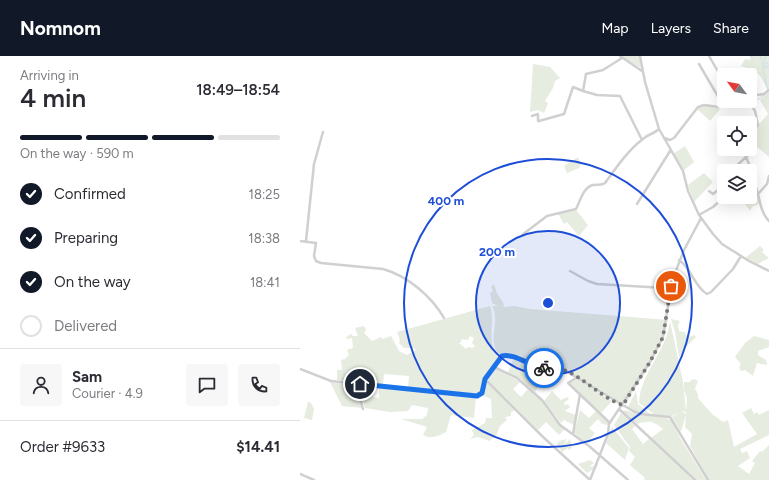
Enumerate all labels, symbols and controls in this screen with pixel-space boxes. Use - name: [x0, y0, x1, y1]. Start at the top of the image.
- text: Nomnom: [20, 17, 101, 40]
- text: Map: [601, 20, 629, 37]
- text: Layers: [651, 20, 691, 37]
- text: Share: [713, 20, 749, 37]
- text: Arriving in: [20, 68, 79, 83]
- north arrow: [717, 68, 757, 108]
- map controls: [717, 68, 757, 204]
- text: 18:49–18:54: [196, 81, 280, 99]
- text: 4 min: [20, 82, 86, 114]
- button: locate: [717, 116, 757, 156]
- text: On the way · 590 m: [20, 146, 134, 161]
- button: layers: [717, 164, 757, 204]
- icon: check: [20, 183, 42, 205]
- text: Confirmed: [54, 185, 126, 203]
- text: 18:25: [249, 187, 280, 202]
- text: 400 m: [428, 194, 464, 208]
- icon: check: [20, 227, 42, 249]
- text: Preparing: [54, 229, 118, 247]
- text: 18:38: [248, 231, 280, 246]
- text: 200 m: [479, 245, 515, 259]
- pin: [654, 269, 688, 303]
- icon: check: [20, 271, 42, 293]
- text: On the way: [54, 273, 131, 291]
- text: 18:41: [250, 275, 280, 290]
- icon: bag: [660, 275, 682, 297]
- centre of rings: [541, 296, 555, 310]
- text: Delivered: [54, 317, 117, 335]
- courier: [524, 348, 564, 388]
- icon: bike: [533, 357, 555, 379]
- button: person: [20, 364, 62, 406]
- button: chat: [186, 364, 228, 406]
- button: phone: [238, 364, 280, 406]
- pin: [343, 367, 377, 401]
- text: Sam: [72, 368, 102, 386]
- icon: home: [349, 373, 371, 395]
- text: Courier · 4.9: [72, 386, 143, 401]
- text: Order #9633: [20, 438, 105, 456]
- text: $14.41: [236, 438, 280, 456]

